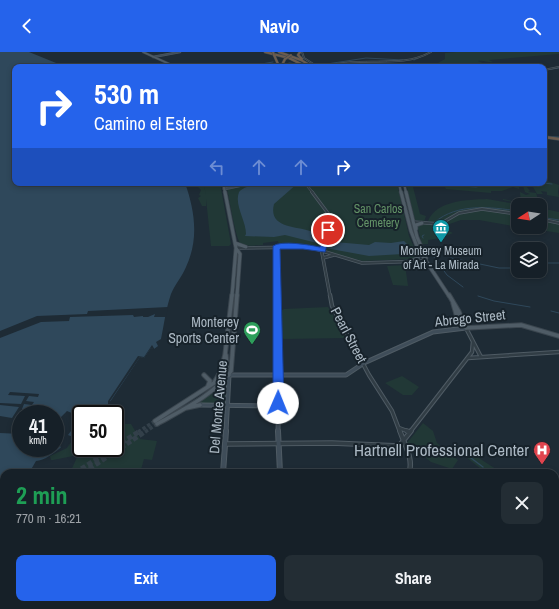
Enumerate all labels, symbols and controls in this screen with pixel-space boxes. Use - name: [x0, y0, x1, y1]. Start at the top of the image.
- text: Navio: [259, 14, 300, 39]
- icon: back: [16, 15, 38, 37]
- icon: search: [521, 15, 543, 37]
- text: 530 m: [94, 75, 159, 113]
- icon: right: [28, 80, 80, 132]
- text: Camino el Estero: [94, 111, 208, 136]
- icon: left: [206, 156, 228, 178]
- icon: ahead: [248, 156, 270, 178]
- icon: ahead: [290, 156, 312, 178]
- icon: right: [332, 156, 354, 178]
- north arrow: [511, 198, 547, 234]
- map controls: [511, 198, 547, 278]
- park label: San Carlos Cemetery: [354, 201, 402, 231]
- pin: [311, 213, 345, 247]
- museum icon: Monterey Museum of Art - La Mirada: [431, 218, 451, 243]
- icon: arrive: [317, 219, 339, 241]
- button: layers: [511, 242, 547, 278]
- place label: Monterey Museum of Art - La Mirada: [400, 243, 482, 273]
- street label: Pearl Street: [327, 304, 371, 366]
- street label: Abrego Street: [433, 305, 506, 331]
- place label: Monterey Sports Center: [168, 313, 239, 347]
- sports icon: Monterey Sports Center: [242, 320, 262, 345]
- street label: Del Monte Avenue: [205, 360, 231, 454]
- position arrow: [257, 382, 299, 424]
- speed limit sign: 50: [72, 405, 124, 457]
- text: 41: [29, 412, 47, 439]
- text: km/h: [29, 434, 47, 447]
- place label: Hartnell Professional Center: [354, 438, 529, 461]
- hospital icon: Hartnell Professional Center: [532, 440, 552, 465]
- text: 2 min: [16, 479, 67, 511]
- button: close: [501, 482, 543, 524]
- text: 770 m · 16:21: [16, 510, 81, 527]
- button: Exit: [16, 555, 276, 601]
- button: Share: [284, 555, 543, 601]

